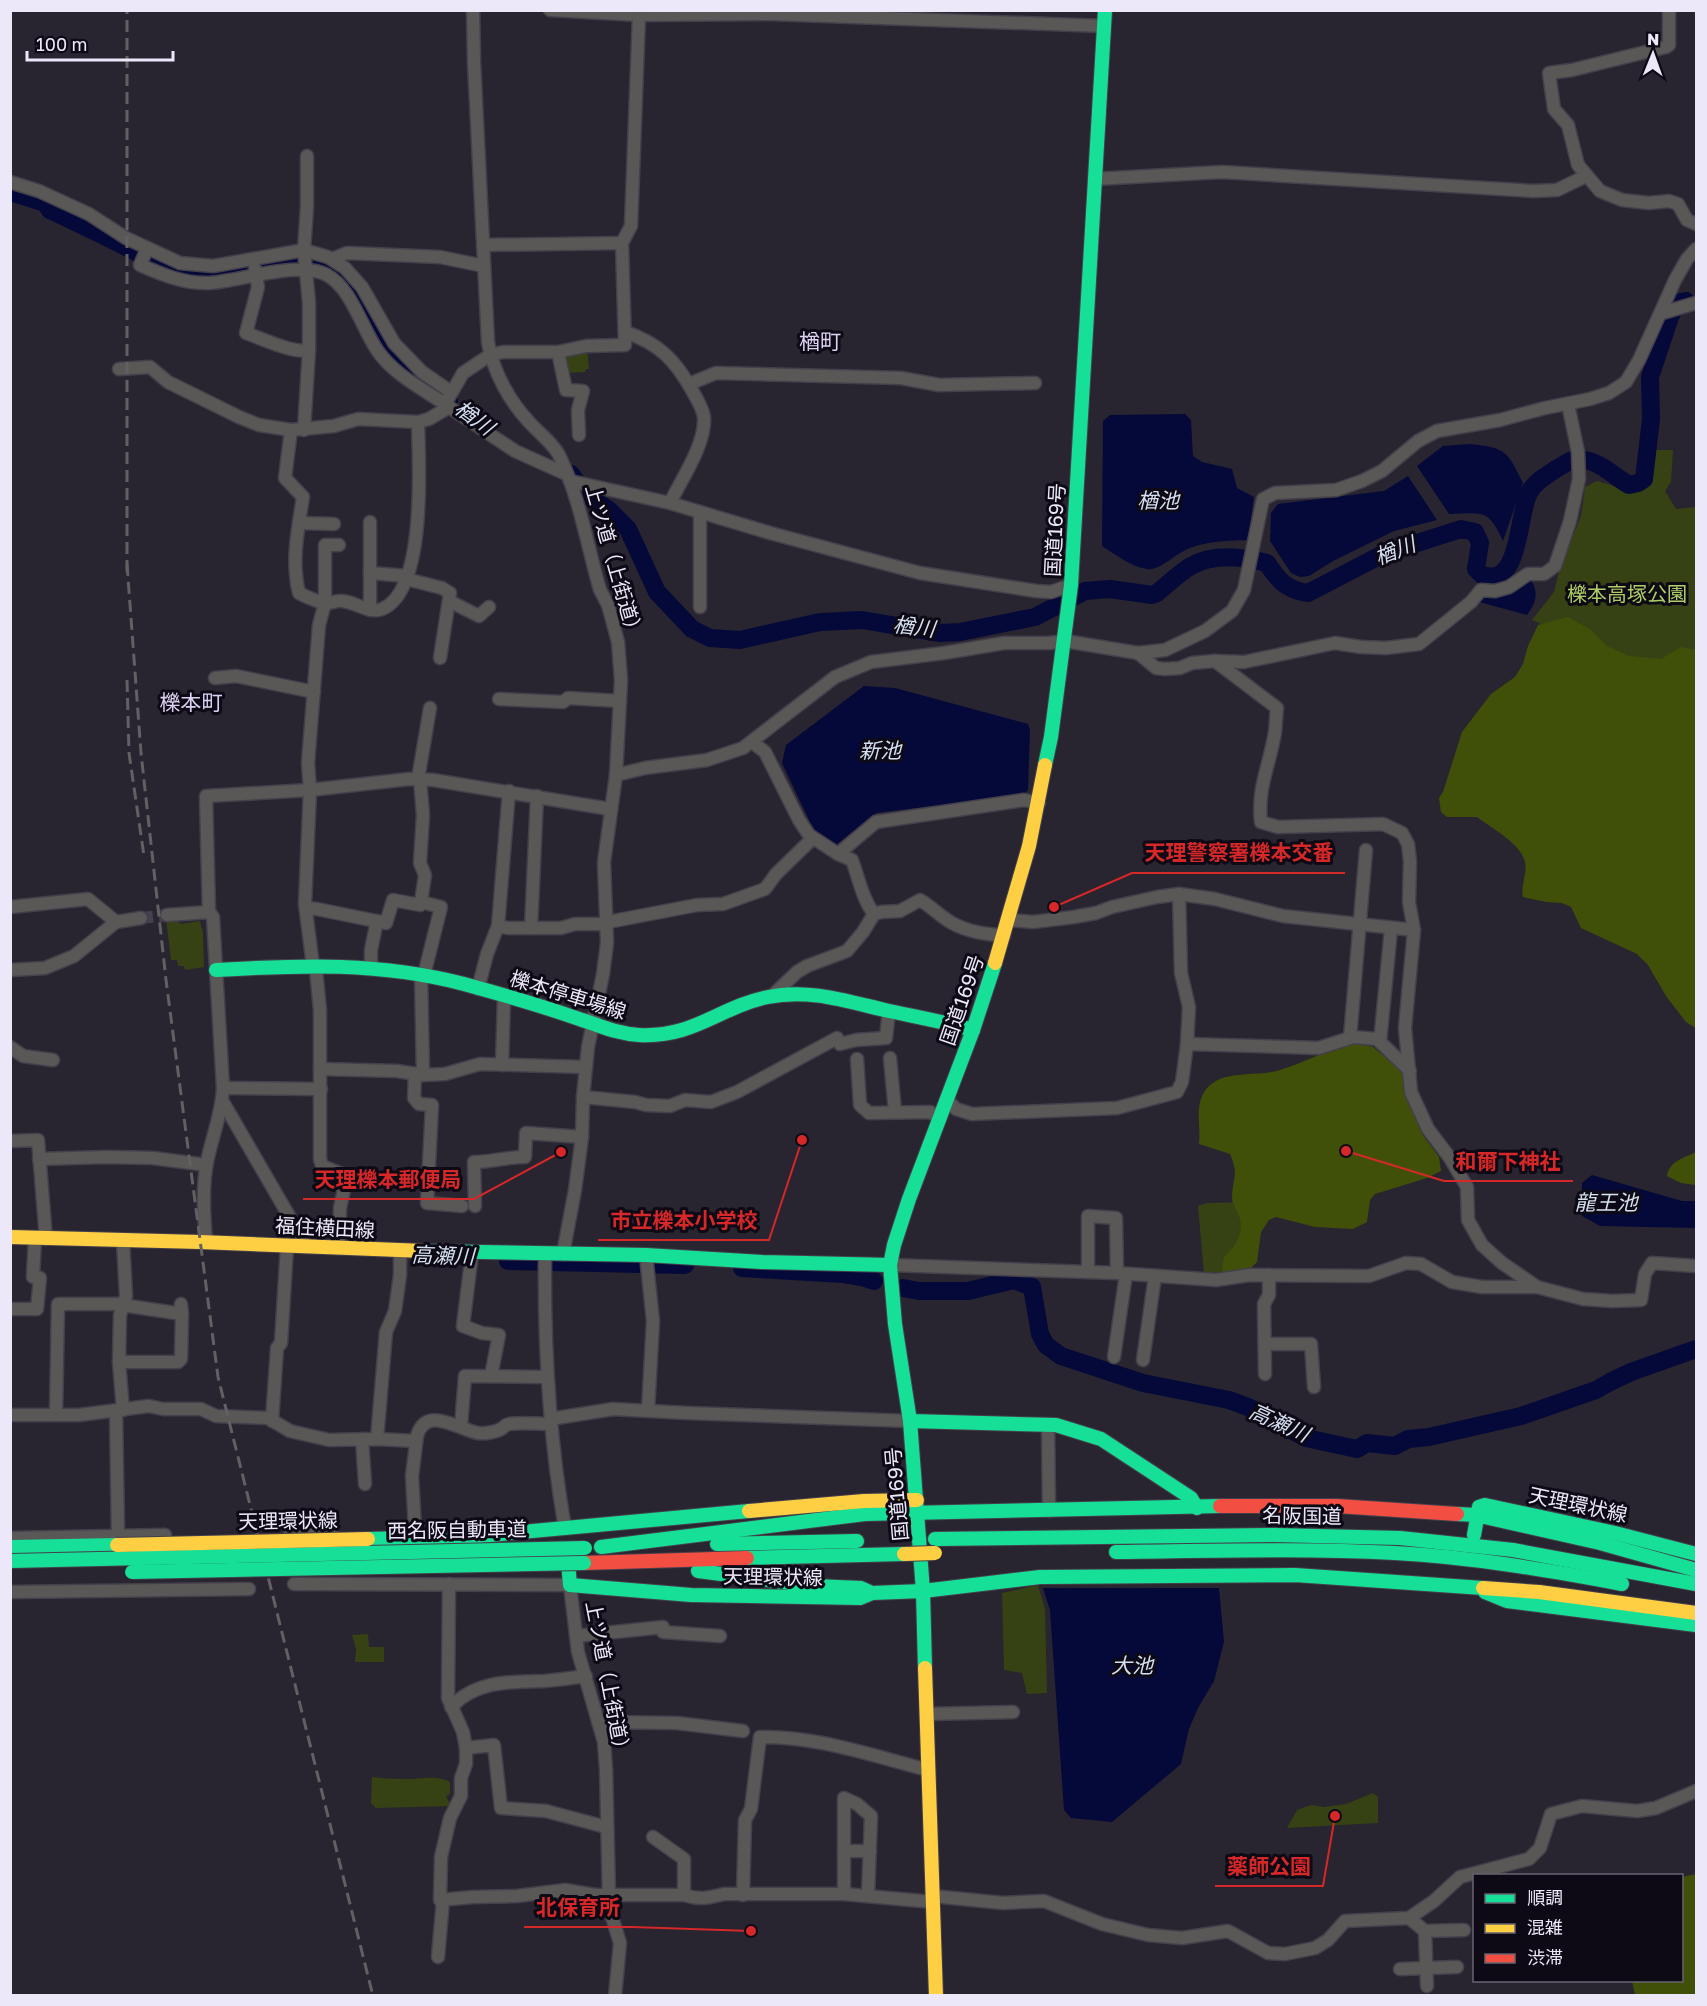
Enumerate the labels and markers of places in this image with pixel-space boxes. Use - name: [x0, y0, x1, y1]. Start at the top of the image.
- callout: 天理警察署櫟本交番: [1132, 834, 1345, 873]
- callout: 和爾下神社: [1444, 1142, 1573, 1181]
- callout: 天理櫟本郵便局: [303, 1160, 474, 1199]
- callout: 市立櫟本小学校: [598, 1201, 769, 1240]
- callout: 薬師公園: [1215, 1847, 1323, 1886]
- callout: 北保育所: [524, 1888, 632, 1927]

